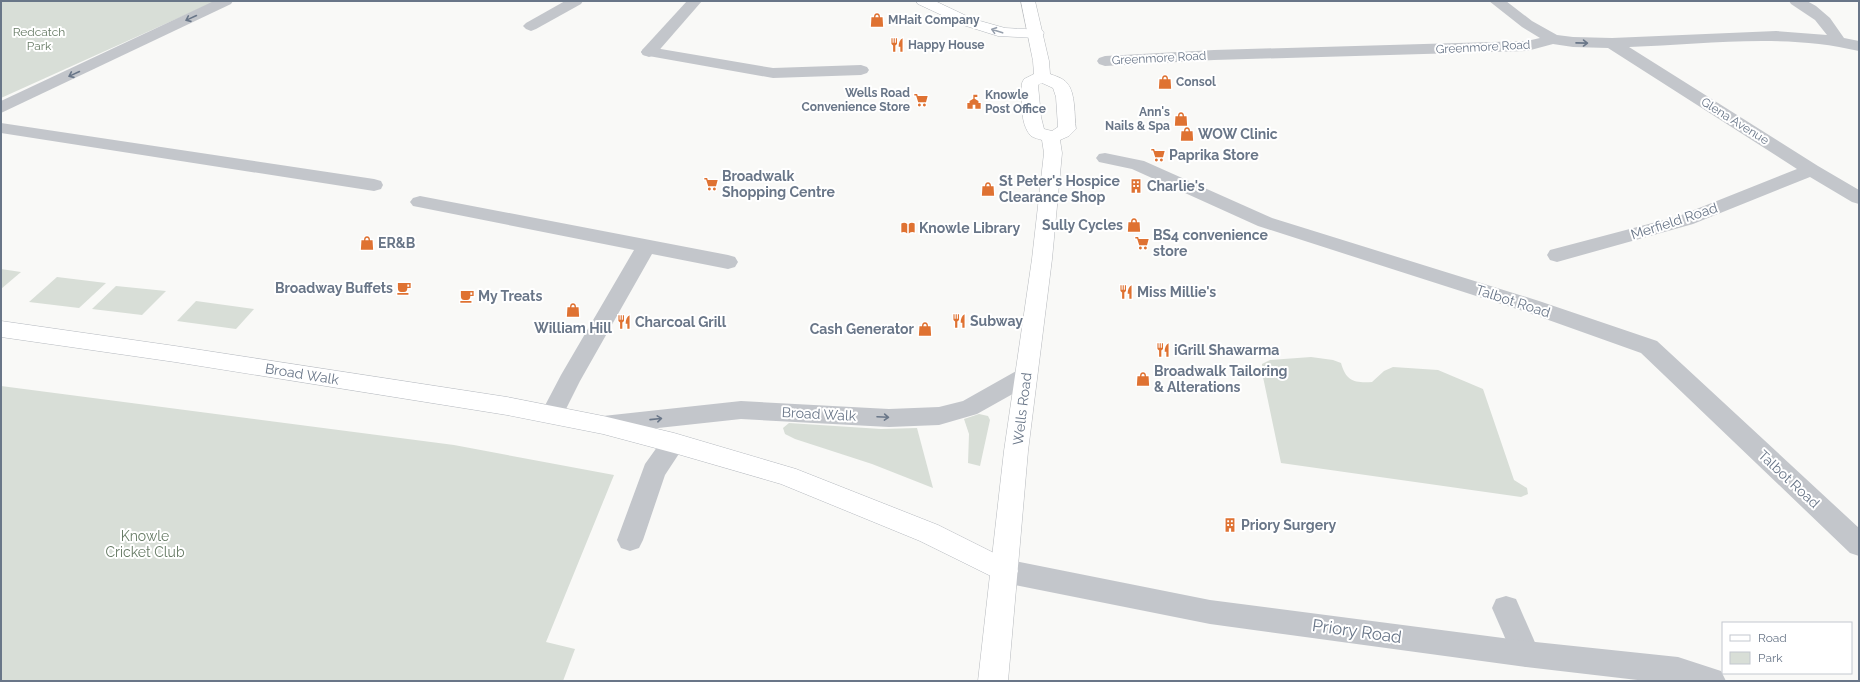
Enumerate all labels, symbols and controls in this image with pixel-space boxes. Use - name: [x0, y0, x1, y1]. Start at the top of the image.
- shop icon: MHait Company: [869, 12, 885, 28]
- place label: MHait Company: [888, 13, 980, 27]
- one-way arrow: [185, 15, 197, 22]
- park label: Redcatch Park: [13, 25, 65, 53]
- one-way arrow: [991, 27, 1004, 34]
- restaurant icon: Happy House: [889, 37, 905, 53]
- place label: Happy House: [908, 38, 985, 52]
- street label: Greenmore Road: [1435, 38, 1531, 56]
- one-way arrow: [1575, 39, 1588, 46]
- street label: Greenmore Road: [1111, 49, 1207, 67]
- one-way arrow: [68, 71, 80, 78]
- shop icon: Consol: [1157, 74, 1173, 90]
- place label: Consol: [1176, 75, 1216, 89]
- place label: Wells Road Convenience Store: [802, 86, 910, 114]
- place label: Knowle Post Office: [985, 88, 1046, 116]
- supermarket icon: Wells Road Convenience Store: [913, 92, 929, 108]
- public building icon: Knowle Post Office: [966, 94, 982, 110]
- street label: Glena Avenue: [1699, 95, 1771, 147]
- place label: Ann's Nails & Spa: [1105, 105, 1170, 133]
- shop icon: Ann's Nails & Spa: [1173, 111, 1189, 127]
- shop icon: WOW Clinic: [1179, 126, 1195, 142]
- place label: WOW Clinic: [1198, 126, 1278, 142]
- supermarket icon: Paprika Store: [1150, 147, 1166, 163]
- place label: Paprika Store: [1169, 147, 1259, 163]
- place label: Broadwalk Shopping Centre: [722, 168, 836, 200]
- place label: St Peter's Hospice Clearance Shop: [999, 173, 1121, 205]
- supermarket icon: Broadwalk Shopping Centre: [703, 176, 719, 192]
- building icon: Charlie's: [1128, 178, 1144, 194]
- place label: Charlie's: [1147, 178, 1205, 194]
- shop icon: St Peter's Hospice Clearance Shop: [980, 181, 996, 197]
- street label: Merfield Road: [1629, 199, 1719, 243]
- place label: Sully Cycles: [1042, 217, 1123, 233]
- shop icon: Sully Cycles: [1126, 217, 1142, 233]
- library icon: Knowle Library: [900, 220, 916, 236]
- place label: Knowle Library: [919, 220, 1020, 236]
- place label: BS4 convenience store: [1153, 227, 1269, 259]
- shop icon: ER&B: [359, 235, 375, 251]
- place label: ER&B: [378, 235, 416, 251]
- supermarket icon: BS4 convenience store: [1134, 235, 1150, 251]
- place label: Broadway Buffets: [275, 280, 393, 296]
- cafe icon: Broadway Buffets: [396, 280, 412, 296]
- street label: Talbot Road: [1474, 281, 1552, 321]
- restaurant icon: Miss Millie's: [1118, 284, 1134, 300]
- place label: Miss Millie's: [1137, 284, 1216, 300]
- cafe icon: My Treats: [459, 288, 475, 304]
- place label: My Treats: [478, 288, 542, 304]
- shop icon: William Hill: [565, 302, 581, 318]
- restaurant icon: Subway: [951, 313, 967, 329]
- place label: Subway: [970, 313, 1023, 329]
- restaurant icon: Charcoal Grill: [616, 314, 632, 330]
- place label: Charcoal Grill: [635, 314, 727, 330]
- place label: William Hill: [534, 320, 613, 336]
- place label: Cash Generator: [810, 321, 915, 337]
- shop icon: Cash Generator: [917, 321, 933, 337]
- restaurant icon: iGrill Shawarma: [1155, 342, 1171, 358]
- place label: iGrill Shawarma: [1174, 342, 1279, 358]
- street label: Broad Walk: [264, 360, 341, 388]
- place label: Broadwalk Tailoring & Alterations: [1154, 363, 1288, 395]
- shop icon: Broadwalk Tailoring & Alterations: [1135, 371, 1151, 387]
- street label: Wells Road: [1010, 372, 1034, 446]
- street label: Broad Walk: [781, 404, 857, 424]
- one-way arrow: [876, 414, 889, 421]
- one-way arrow: [649, 416, 662, 423]
- street label: Talbot Road: [1755, 447, 1823, 511]
- building icon: Priory Surgery: [1222, 517, 1238, 533]
- place label: Priory Surgery: [1241, 517, 1337, 533]
- park label: Knowle Cricket Club: [105, 528, 185, 560]
- street label: Priory Road: [1311, 615, 1403, 647]
- legend: [1722, 622, 1852, 674]
- text: Road: [1758, 631, 1787, 645]
- text: Park: [1758, 651, 1783, 665]

